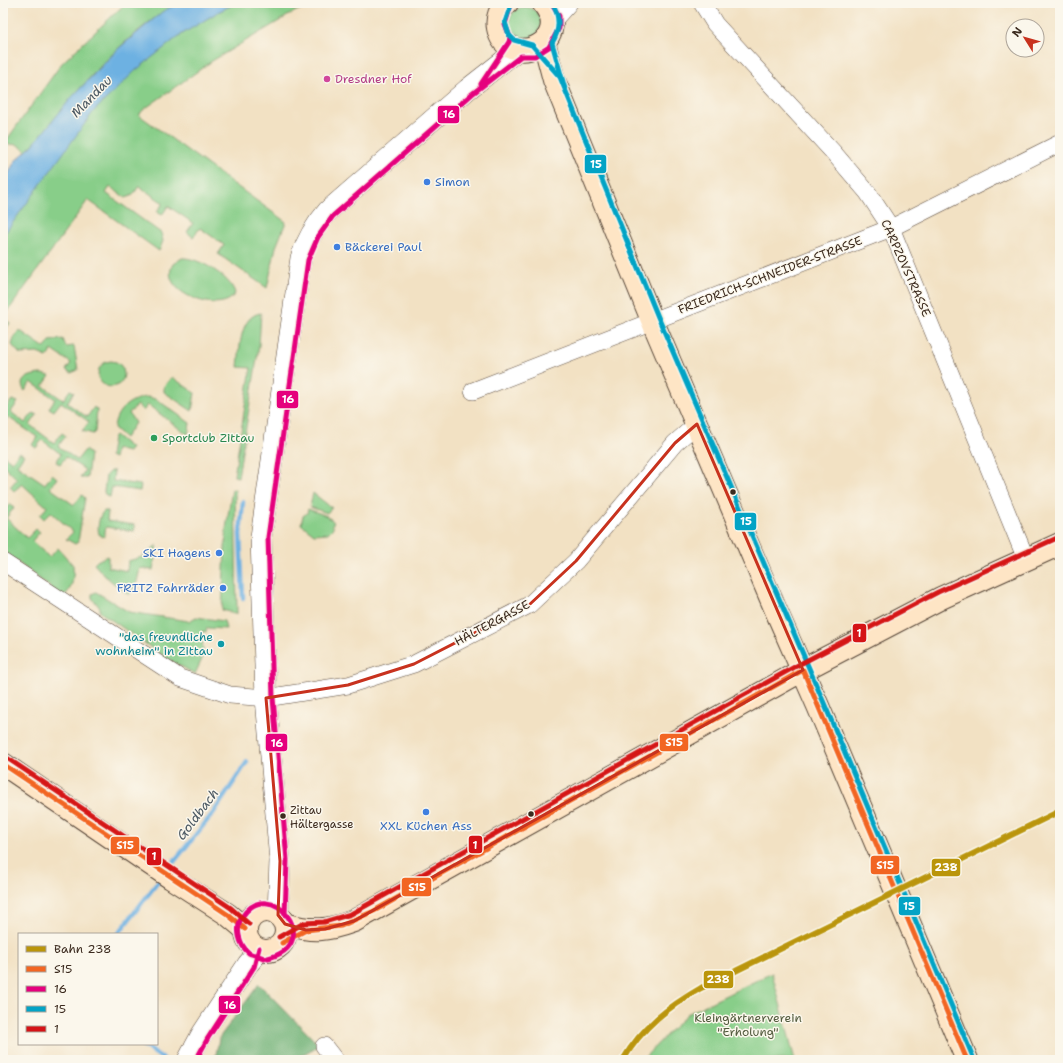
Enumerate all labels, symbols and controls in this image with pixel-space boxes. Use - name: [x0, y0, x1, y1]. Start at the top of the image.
- north arrow: [1005, 18, 1045, 58]
- text: N: [1009, 24, 1026, 40]
- water label: Mandau: [67, 71, 116, 121]
- place label: Dresdner Hof: [335, 71, 412, 87]
- marker: Dresdner Hof: [322, 74, 332, 84]
- line badge: 16: [437, 105, 460, 124]
- text: 16: [443, 107, 456, 122]
- line badge: 15: [584, 154, 607, 174]
- text: 15: [590, 157, 602, 172]
- place label: Simon: [435, 174, 470, 190]
- marker: Simon: [422, 177, 432, 187]
- street label: CARPZOVSTRASSE: [877, 217, 935, 319]
- street label: FRIEDRICH-SCHNEIDER-STRASSE: [676, 232, 864, 318]
- place label: Bäckerei Paul: [345, 239, 422, 255]
- marker: Bäckerei Paul: [332, 242, 342, 252]
- line badge: 16: [276, 390, 299, 409]
- text: 16: [282, 392, 295, 407]
- place label: Sportclub Zittau: [162, 430, 254, 446]
- marker: Sportclub Zittau: [149, 433, 159, 443]
- unlabelled marker: [728, 487, 738, 497]
- line badge: 15: [734, 512, 757, 531]
- text: 15: [740, 514, 752, 529]
- place label: SKI Hagens: [143, 545, 211, 561]
- marker: SKI Hagens: [214, 548, 224, 558]
- place label: FRITZ Fahrräder: [117, 580, 215, 596]
- marker: FRITZ Fahrräder: [218, 583, 228, 593]
- street label: HÄLTERGASSE: [451, 596, 533, 650]
- line badge: 1: [852, 623, 867, 643]
- text: 1: [856, 626, 862, 641]
- place label: "das freundliche wohnheim" in Zittau: [95, 629, 213, 659]
- marker: "das freundliche wohnheim" in Zittau: [216, 639, 226, 649]
- line badge: 16: [265, 733, 288, 752]
- line badge: S15: [659, 733, 689, 752]
- text: S15: [665, 735, 683, 750]
- text: 16: [271, 736, 284, 751]
- water label: Goldbach: [173, 785, 222, 843]
- place label: Zittau Hältergasse: [290, 803, 353, 832]
- marker: XXL Küchen Ass: [421, 807, 431, 817]
- unlabelled marker: [526, 809, 536, 819]
- marker: Zittau Hältergasse: [278, 811, 288, 821]
- place label: XXL Küchen Ass: [380, 818, 472, 834]
- line badge: 1: [468, 835, 483, 854]
- line badge: S15: [110, 836, 140, 855]
- text: S15: [116, 838, 134, 853]
- text: 1: [472, 838, 478, 853]
- line badge: 1: [146, 847, 162, 866]
- text: 1: [151, 849, 157, 864]
- line badge: S15: [870, 855, 900, 875]
- text: S15: [876, 858, 894, 873]
- line badge: 238: [931, 858, 961, 877]
- text: 238: [935, 860, 958, 875]
- line badge: S15: [401, 877, 432, 897]
- text: S15: [408, 880, 426, 895]
- line badge: 15: [898, 896, 921, 916]
- text: 15: [903, 899, 915, 914]
- legend: [18, 933, 158, 1045]
- text: Bahn 238: [54, 941, 111, 957]
- text: S15: [54, 961, 72, 977]
- line badge: 238: [703, 970, 734, 989]
- text: 238: [707, 972, 730, 987]
- text: 16: [54, 981, 67, 997]
- line badge: 16: [218, 995, 241, 1014]
- text: 16: [224, 998, 237, 1013]
- text: 15: [54, 1001, 66, 1017]
- park label: Kleingärtnerverein "Erholung": [694, 1010, 802, 1040]
- text: 1: [54, 1021, 59, 1037]

